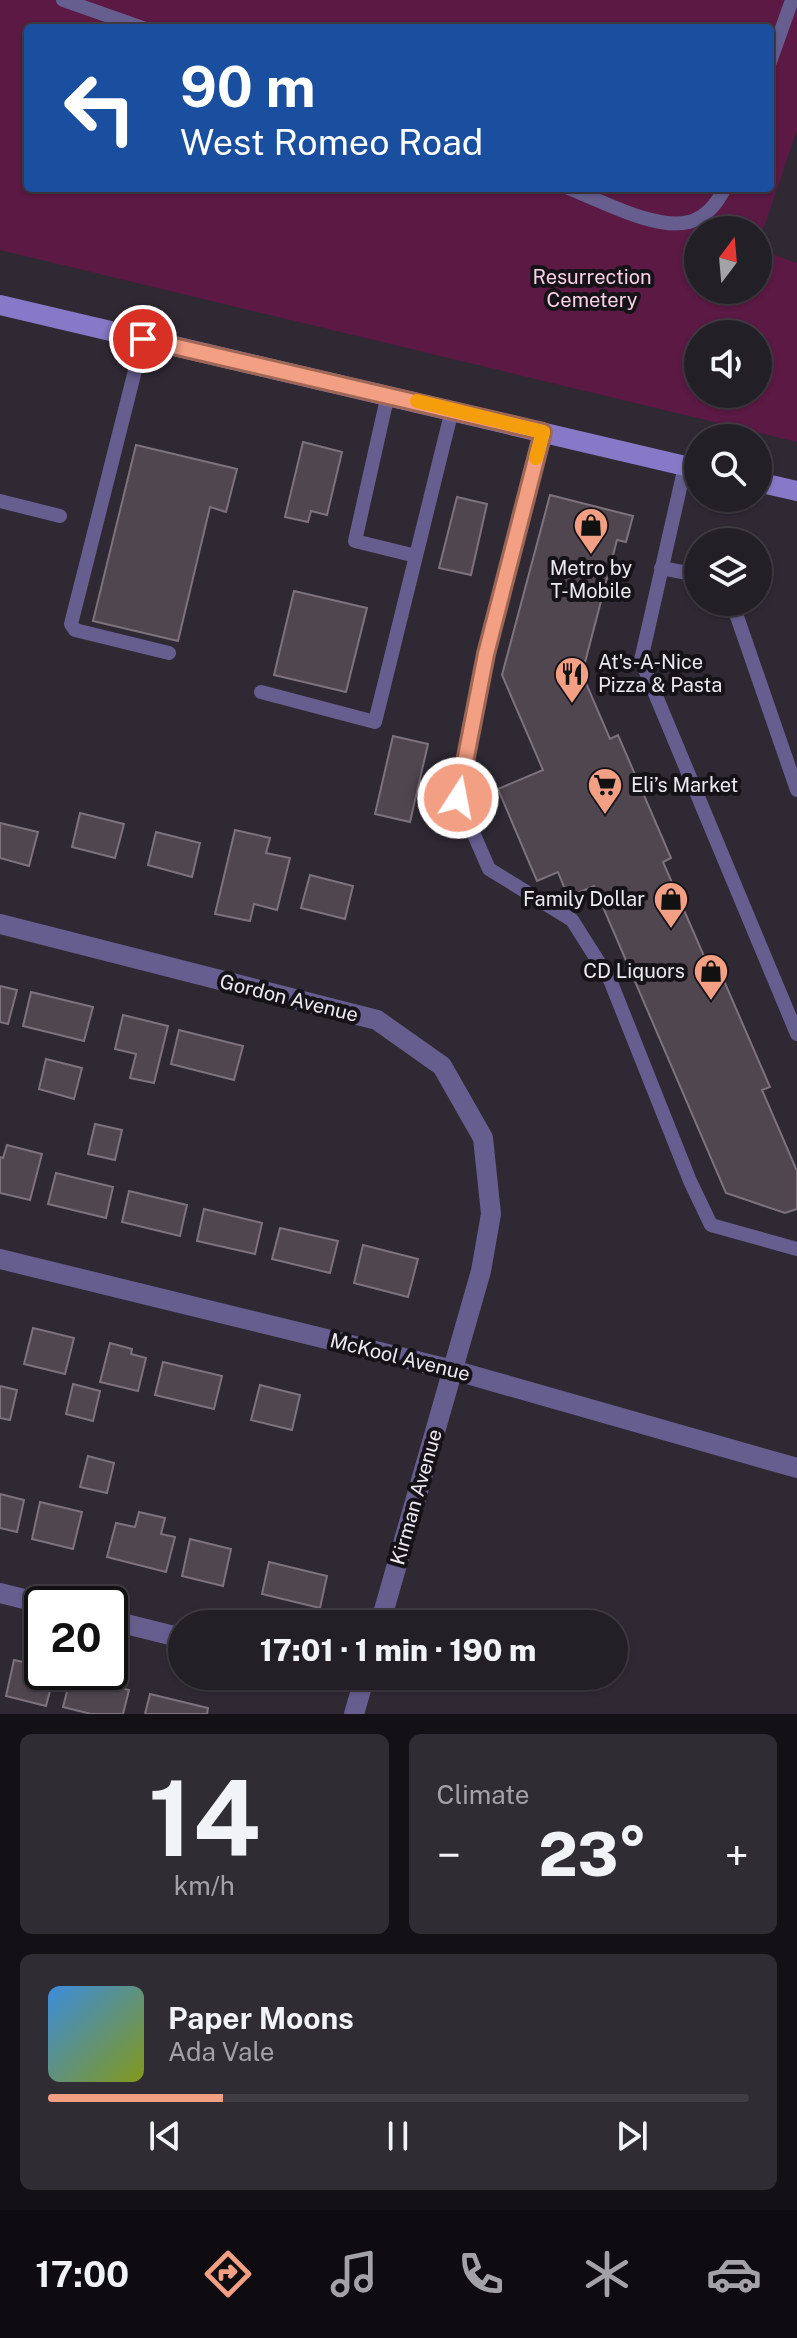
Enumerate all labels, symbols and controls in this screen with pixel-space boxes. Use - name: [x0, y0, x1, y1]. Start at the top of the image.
- text: 90 m: [180, 54, 316, 120]
- icon: left: [48, 56, 152, 160]
- text: West Romeo Road: [180, 121, 483, 163]
- north arrow: [684, 216, 772, 304]
- map controls: [684, 216, 772, 616]
- park label: Resurrection Cemetery: [532, 265, 652, 312]
- pin: [109, 305, 177, 373]
- icon: arrive: [121, 317, 165, 361]
- button: sound: [684, 320, 772, 408]
- button: search: [684, 424, 772, 512]
- shop icon: Metro by T-Mobile: [572, 506, 610, 556]
- button: layers: [684, 528, 772, 616]
- place label: Metro by T-Mobile: [550, 556, 632, 603]
- place label: At's-A-Nice Pizza & Pasta: [598, 650, 722, 697]
- restaurant icon: At's-A-Nice Pizza & Pasta: [553, 655, 591, 705]
- position arrow: [416, 756, 500, 840]
- supermarket icon: Eli’s Market: [586, 766, 624, 816]
- place label: Eli’s Market: [631, 773, 738, 797]
- shop icon: Family Dollar: [652, 880, 690, 930]
- place label: Family Dollar: [523, 887, 645, 911]
- shop icon: CD Liquors: [692, 952, 730, 1002]
- place label: CD Liquors: [583, 959, 685, 983]
- street label: Gordon Avenue: [217, 969, 361, 1027]
- street label: McKool Avenue: [327, 1328, 473, 1386]
- street label: Kirman Avenue: [385, 1426, 447, 1568]
- speed limit sign: 20: [24, 1586, 128, 1690]
- text: 17:01 · 1 min · 190 m: [260, 1632, 536, 1668]
- text: 14: [148, 1757, 261, 1879]
- text: Climate: [437, 1779, 530, 1810]
- text: 23°: [538, 1819, 647, 1890]
- text: −: [437, 1829, 461, 1881]
- text: +: [725, 1829, 749, 1881]
- text: km/h: [174, 1870, 235, 1901]
- text: Paper Moons: [168, 2000, 354, 2036]
- text: Ada Vale: [168, 2036, 274, 2067]
- icon: previous: [143, 2114, 187, 2158]
- icon: pause: [376, 2114, 420, 2158]
- icon: next: [610, 2114, 654, 2158]
- icon: directions: [200, 2246, 256, 2302]
- icon: music: [326, 2246, 382, 2302]
- icon: phone: [453, 2246, 509, 2302]
- icon: climate: [579, 2246, 635, 2302]
- icon: car: [706, 2246, 762, 2302]
- text: 17:00: [35, 2253, 129, 2295]

